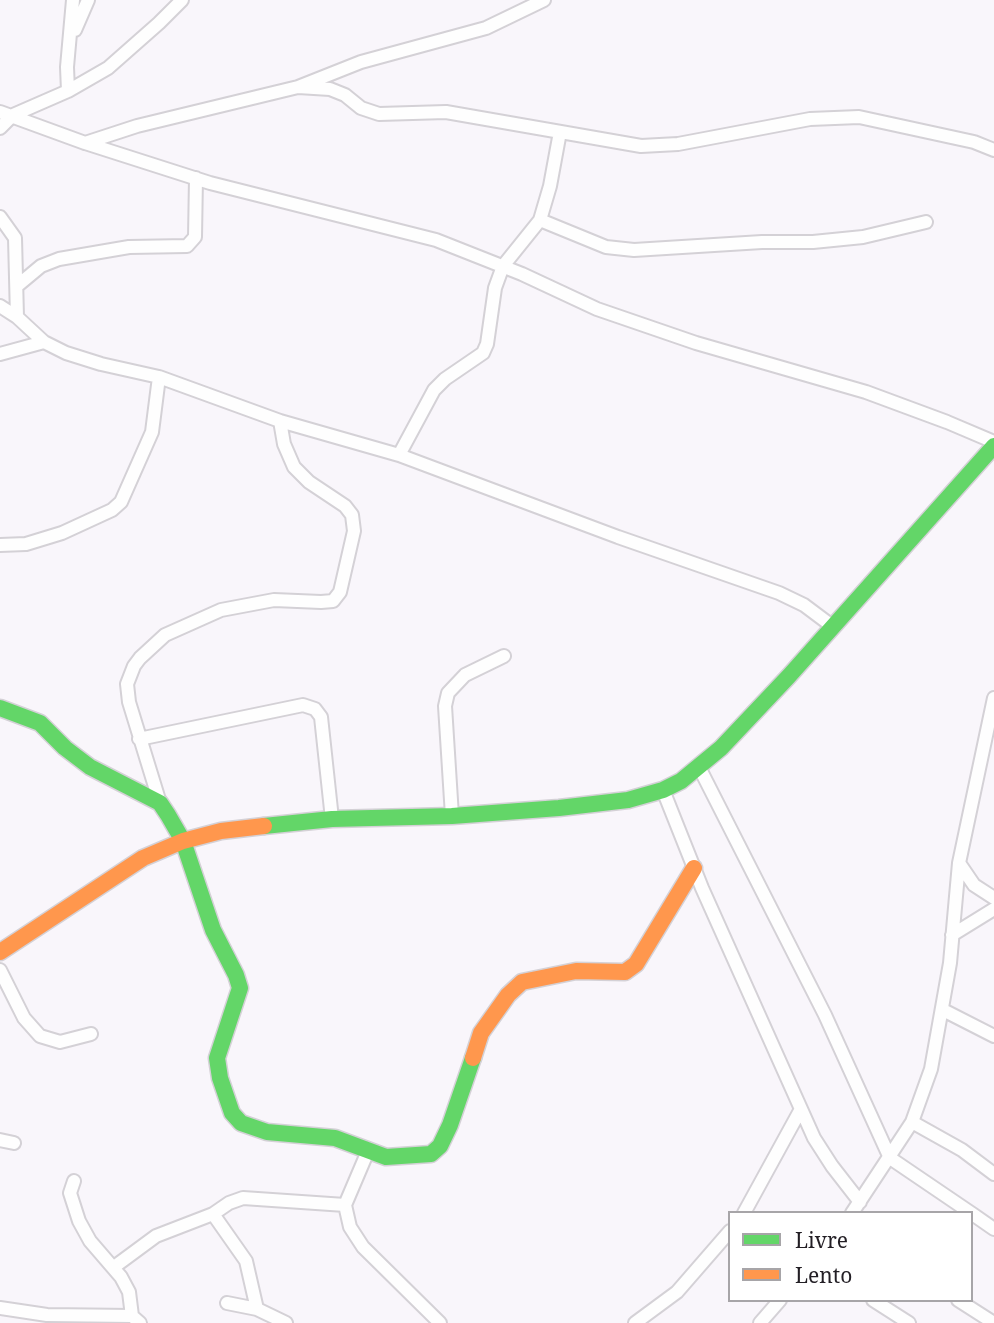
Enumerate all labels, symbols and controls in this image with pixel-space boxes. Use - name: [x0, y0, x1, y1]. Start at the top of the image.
- legend: [728, 1211, 973, 1302]
- text: Livre: [795, 1226, 848, 1254]
- text: Lento: [795, 1261, 852, 1289]

